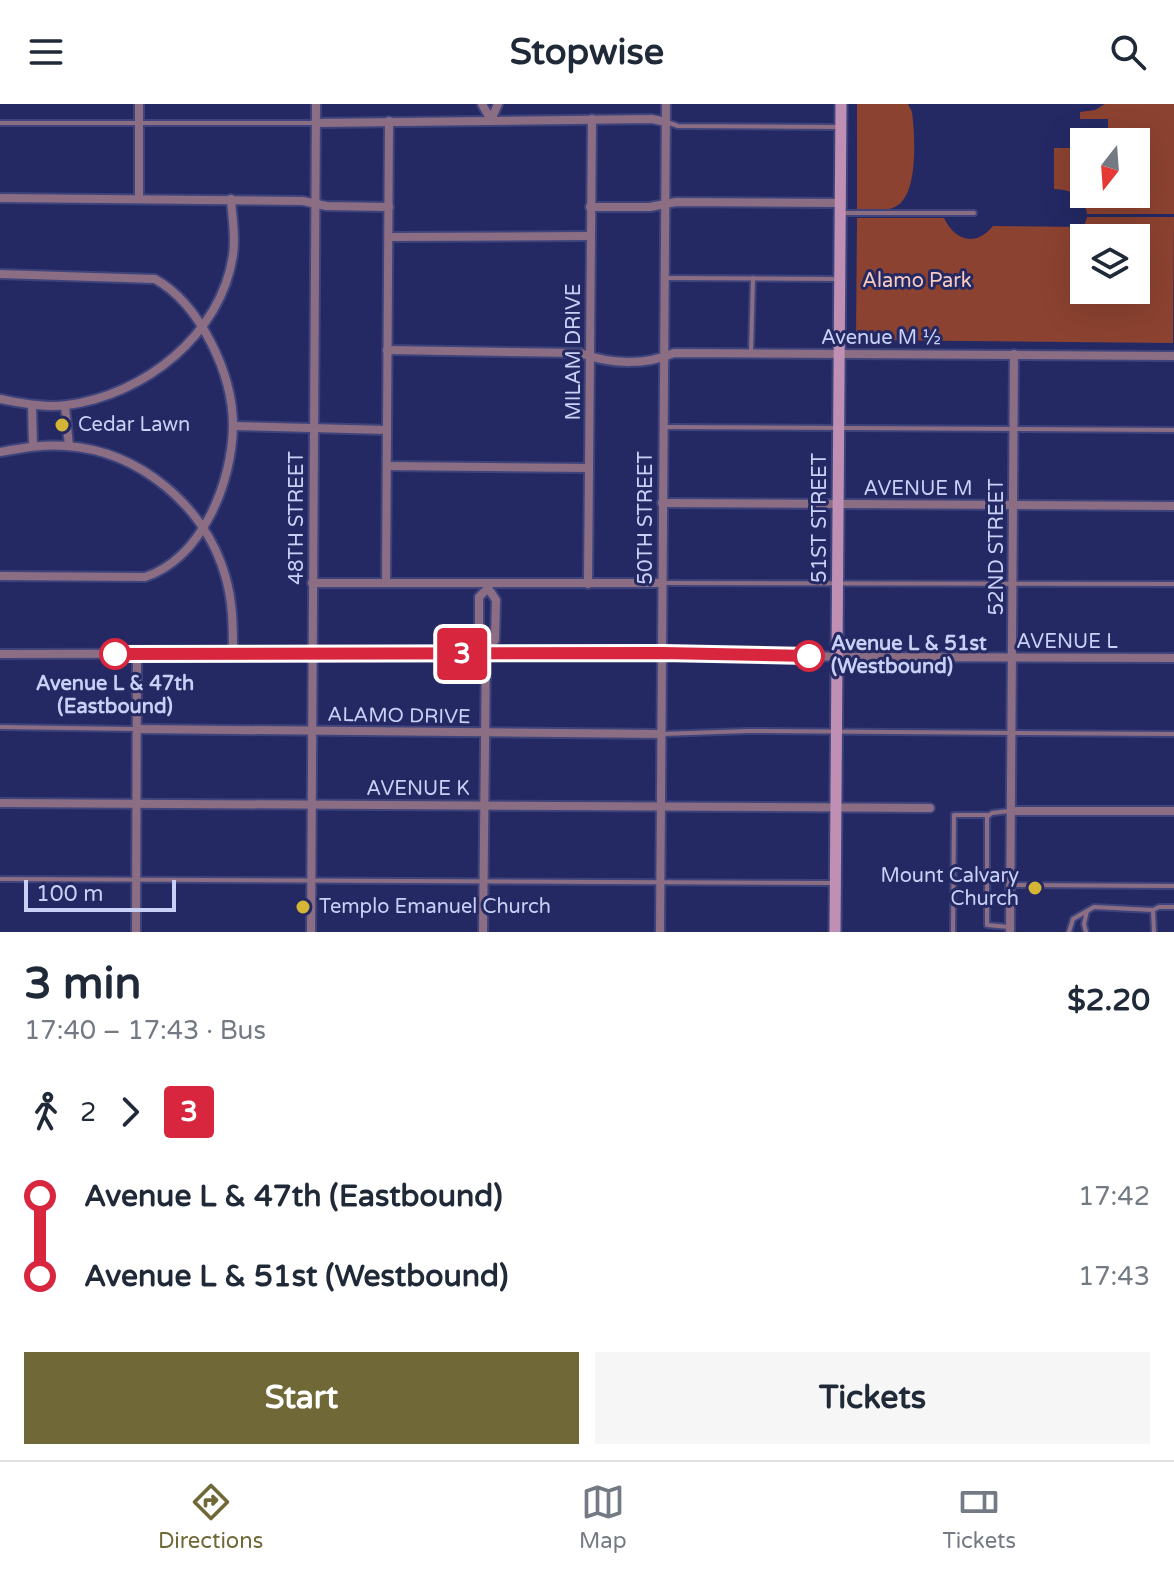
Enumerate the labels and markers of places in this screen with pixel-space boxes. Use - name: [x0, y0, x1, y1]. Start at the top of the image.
- place label: Cedar Lawn: [78, 413, 190, 437]
- marker: Cedar Lawn: [53, 416, 71, 434]
- place label: Avenue L & 51st (Westbound): [831, 632, 987, 679]
- marker: Avenue L & 47th (Eastbound): [100, 639, 130, 669]
- marker: Avenue L & 51st (Westbound): [794, 641, 824, 671]
- place label: Avenue L & 47th (Eastbound): [36, 672, 194, 719]
- place label: Mount Calvary Church: [881, 864, 1019, 911]
- marker: Mount Calvary Church: [1026, 879, 1044, 897]
- place label: Templo Emanuel Church: [319, 895, 551, 919]
- marker: Templo Emanuel Church: [294, 898, 312, 916]

